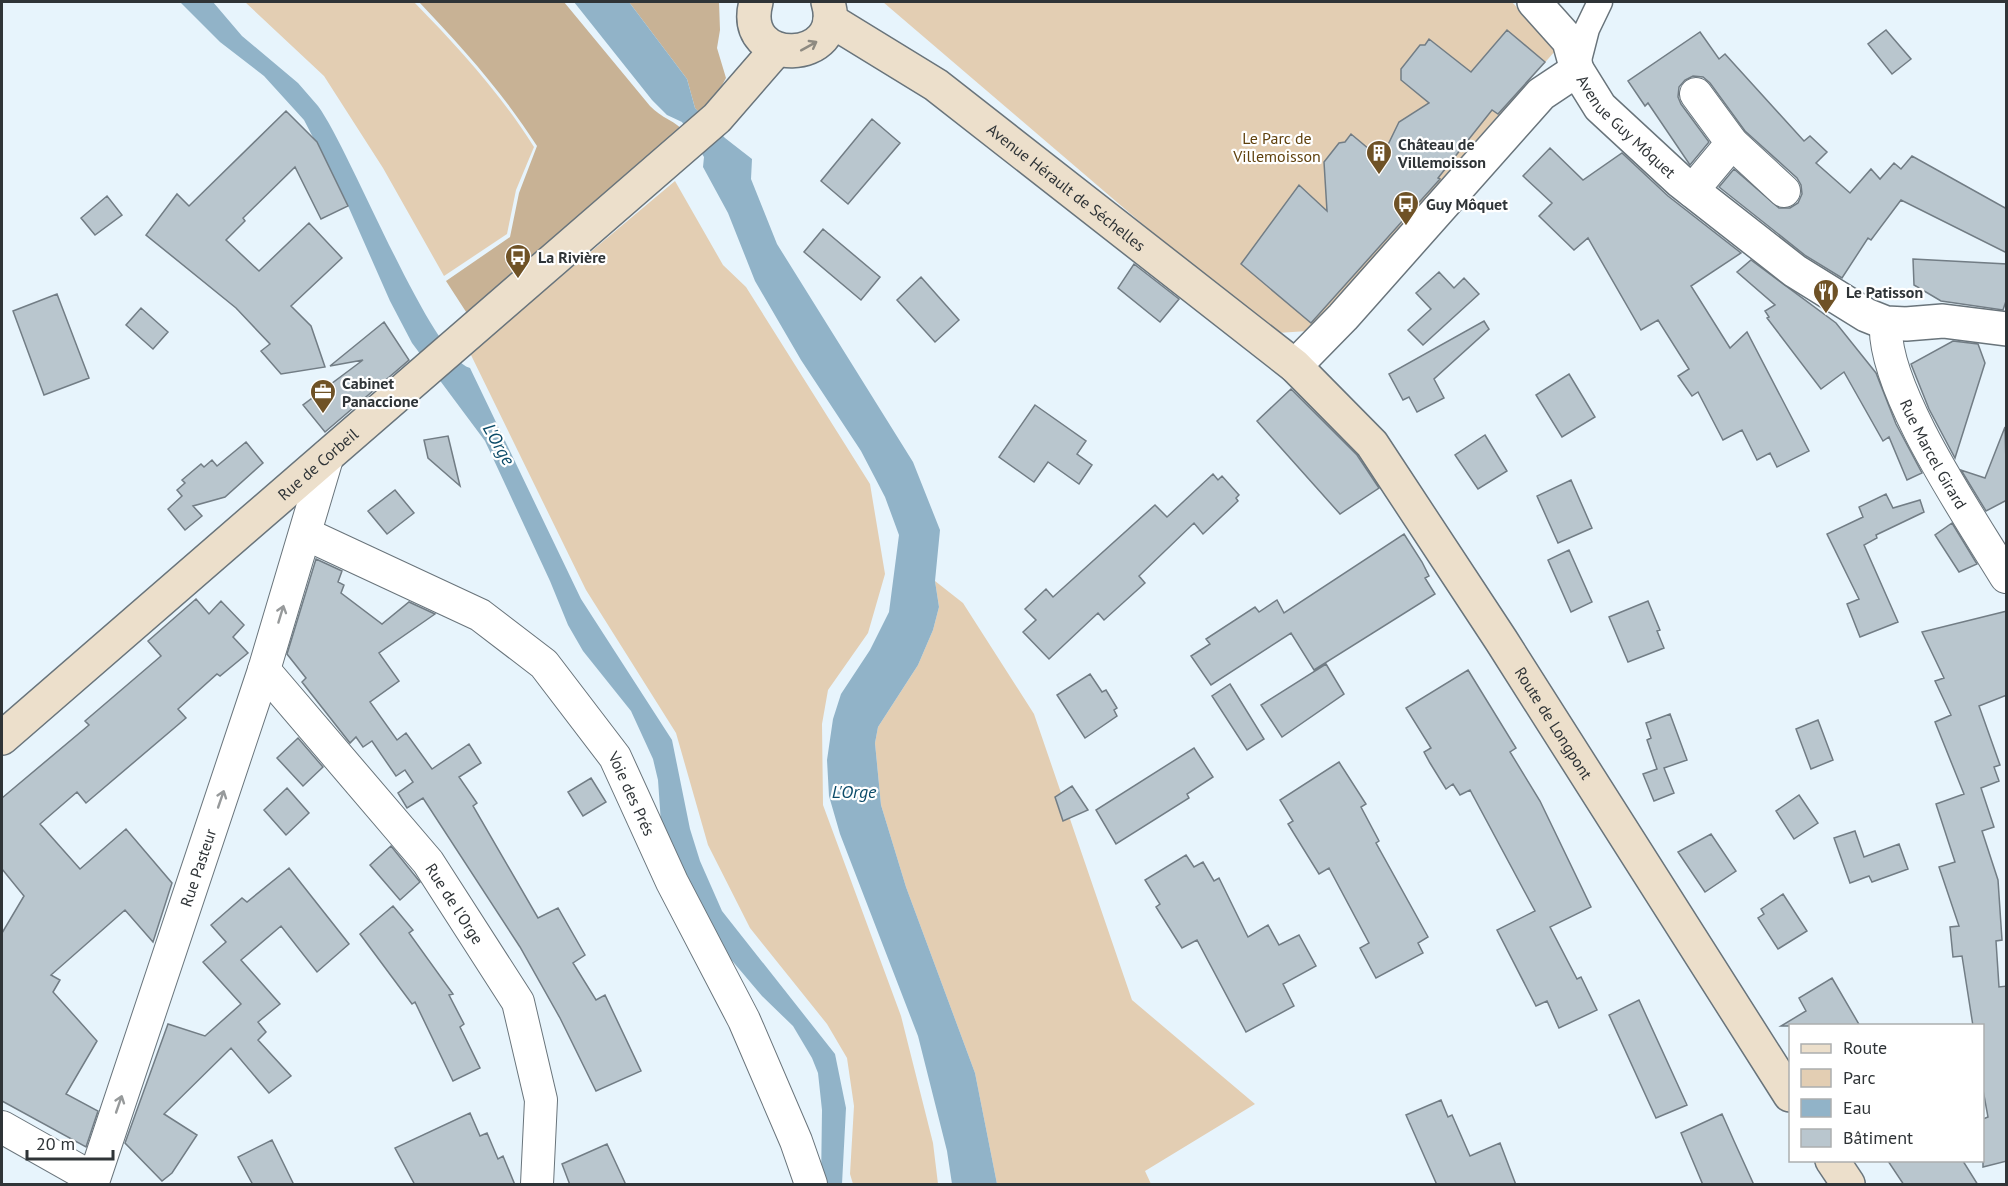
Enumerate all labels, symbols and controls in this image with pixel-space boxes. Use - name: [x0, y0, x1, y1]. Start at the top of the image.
- one-way arrow: [800, 40, 817, 52]
- street label: Avenue Guy Môquet: [1572, 71, 1681, 183]
- street label: Avenue Hérault de Séchelles: [983, 119, 1150, 255]
- park label: Le Parc de Villemoisson: [1232, 128, 1321, 166]
- place label: Château de Villemoisson: [1397, 134, 1486, 172]
- building icon: Château de Villemoisson: [1364, 138, 1394, 176]
- bus stop icon: Guy Môquet: [1391, 189, 1421, 227]
- place label: Guy Môquet: [1426, 194, 1508, 214]
- bus stop icon: La Rivière: [503, 242, 533, 280]
- place label: La Rivière: [538, 247, 606, 267]
- restaurant icon: Le Patisson: [1811, 277, 1841, 315]
- place label: Le Patisson: [1846, 282, 1923, 302]
- place label: Cabinet Panaccione: [342, 373, 419, 411]
- office icon: Cabinet Panaccione: [308, 377, 338, 415]
- street label: Rue Marcel Girard: [1896, 396, 1971, 513]
- water label: L'Orge: [478, 419, 520, 470]
- street label: Rue de Corbeil: [274, 424, 362, 504]
- one-way arrow: [276, 605, 287, 624]
- street label: Route de Longpont: [1511, 663, 1597, 784]
- street label: Voie des Prés: [604, 747, 660, 839]
- water label: L'Orge: [832, 780, 877, 803]
- one-way arrow: [216, 790, 227, 809]
- street label: Rue Pasteur: [176, 826, 220, 909]
- street label: Rue de l'Orge: [421, 859, 488, 948]
- legend: [1789, 1024, 1984, 1162]
- text: Route: [1843, 1036, 1887, 1059]
- text: Parc: [1843, 1066, 1876, 1089]
- one-way arrow: [114, 1095, 125, 1114]
- text: Eau: [1843, 1096, 1871, 1119]
- scale bar: [27, 1123, 112, 1161]
- text: Bâtiment: [1843, 1126, 1913, 1149]
- text: 20 m: [36, 1132, 75, 1155]

